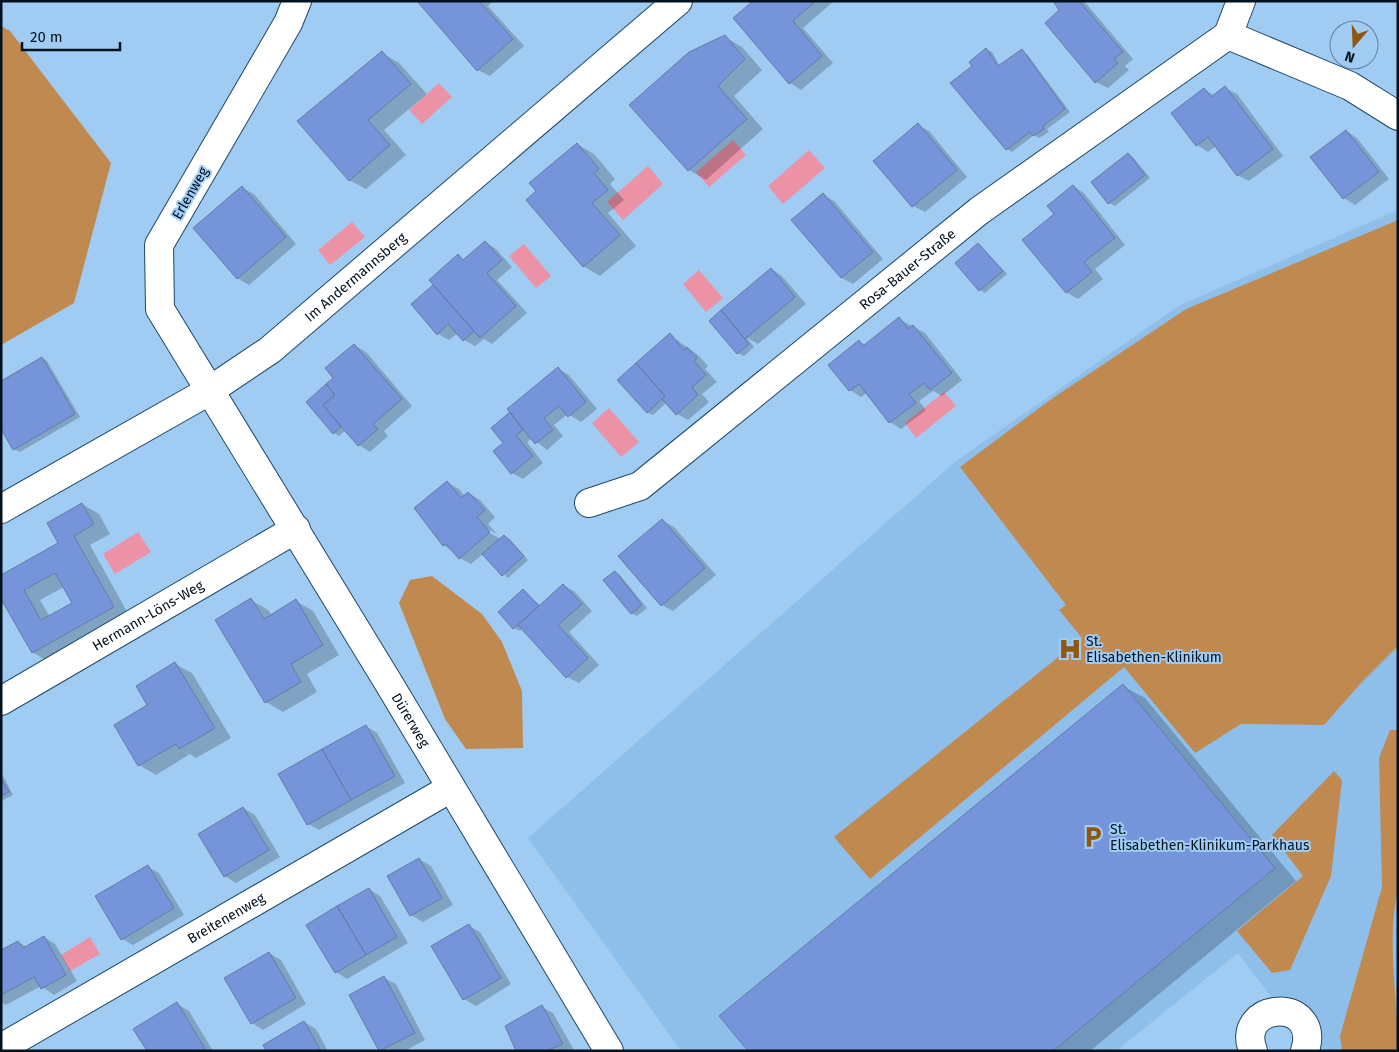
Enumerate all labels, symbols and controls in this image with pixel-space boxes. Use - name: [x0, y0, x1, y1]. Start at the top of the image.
- scale bar: [22, 20, 120, 52]
- north arrow: [1329, 20, 1379, 70]
- text: 20 m: [30, 28, 63, 46]
- text: N: [1343, 47, 1357, 66]
- street label: Erlenweg: [169, 163, 213, 222]
- street label: Rosa-Bauer-Straße: [856, 225, 959, 314]
- street label: Im Andermannsberg: [301, 229, 411, 326]
- street label: Hermann-Löns-Weg: [90, 576, 207, 655]
- place label: St. Elisabethen-Klinikum: [1086, 633, 1222, 666]
- hospital icon: St. Elisabethen-Klinikum: [1057, 636, 1083, 662]
- street label: Dürerweg: [388, 690, 433, 751]
- place label: St. Elisabethen-Klinikum-Parkhaus: [1110, 821, 1310, 854]
- parking icon: St. Elisabethen-Klinikum-Parkhaus: [1080, 824, 1106, 850]
- street label: Breitenenweg: [185, 889, 269, 947]

